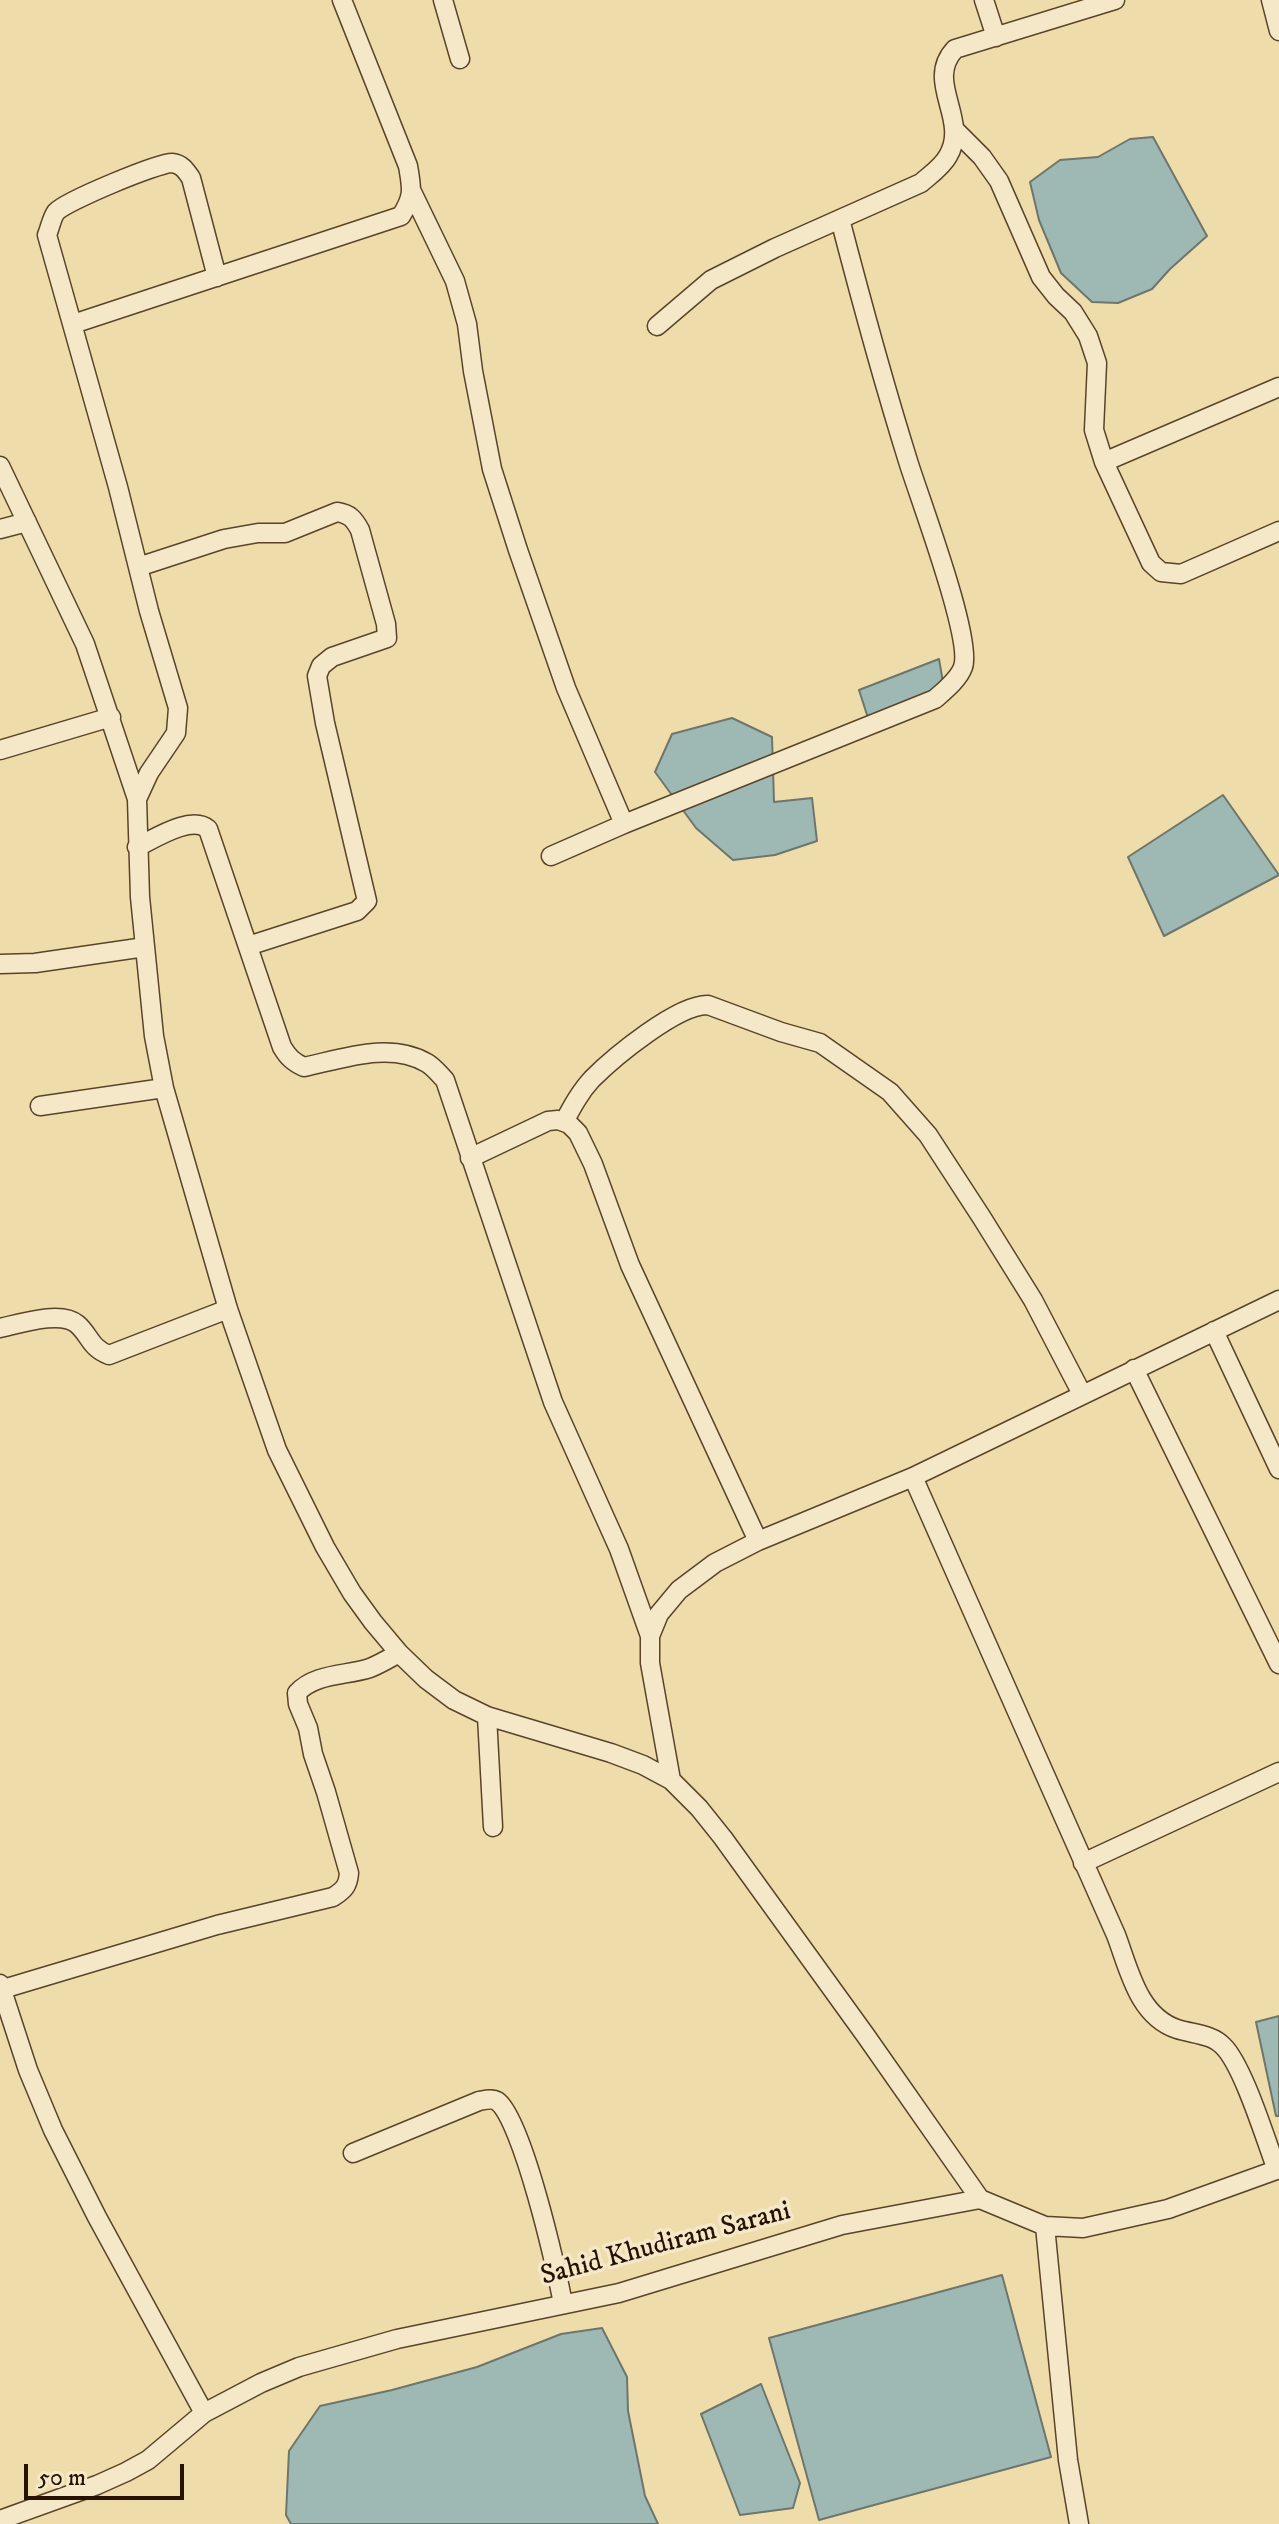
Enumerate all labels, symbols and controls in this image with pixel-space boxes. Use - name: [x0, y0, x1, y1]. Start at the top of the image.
- street label: Sahid Khudiram Sarani: [537, 2195, 795, 2295]
- scale bar: [28, 2448, 188, 2498]
- text: 50 m: [38, 2463, 86, 2493]

